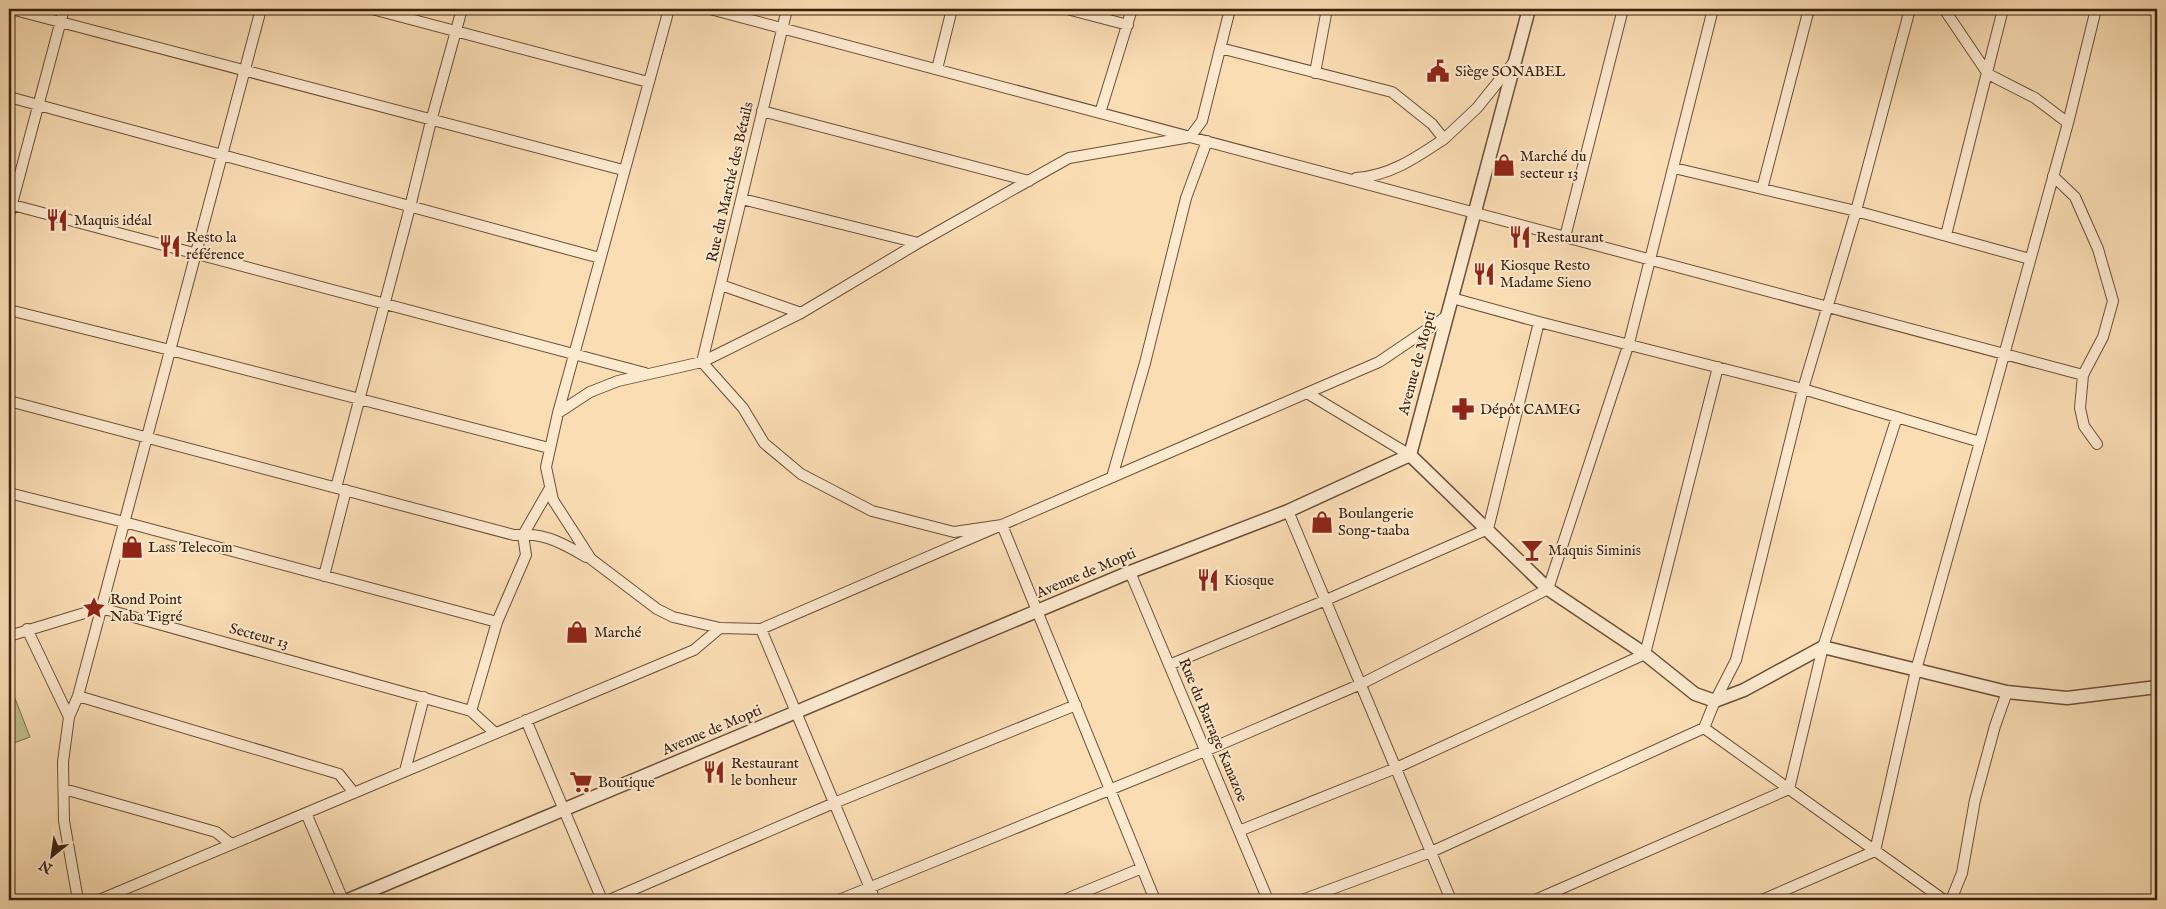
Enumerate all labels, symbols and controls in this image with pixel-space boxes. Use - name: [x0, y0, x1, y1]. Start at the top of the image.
- public building icon: Siège SONABEL: [1425, 58, 1451, 84]
- place label: Siège SONABEL: [1455, 62, 1566, 81]
- street label: Rue du Marché des Bétails: [702, 100, 758, 264]
- place label: Marché du secteur 13: [1520, 147, 1587, 183]
- shop icon: Marché du secteur 13: [1491, 152, 1517, 178]
- restaurant icon: Maquis idéal: [44, 207, 70, 233]
- place label: Maquis idéal: [74, 211, 153, 230]
- restaurant icon: Restaurant: [1507, 224, 1533, 250]
- place label: Resto la référence: [186, 228, 244, 264]
- place label: Restaurant: [1536, 228, 1604, 247]
- restaurant icon: Resto la référence: [157, 233, 183, 259]
- place label: Kiosque Resto Madame Sieno: [1500, 256, 1591, 292]
- restaurant icon: Kiosque Resto Madame Sieno: [1471, 261, 1497, 287]
- street label: Avenue de Mopti: [1394, 309, 1440, 418]
- pharmacy icon: Dépôt CAMEG: [1450, 396, 1476, 422]
- place label: Dépôt CAMEG: [1480, 400, 1581, 419]
- place label: Boulangerie Song-taaba: [1338, 504, 1414, 540]
- shop icon: Boulangerie Song-taaba: [1309, 509, 1335, 535]
- shop icon: Lass Telecom: [119, 534, 145, 560]
- bar icon: Maquis Siminis: [1519, 537, 1545, 563]
- place label: Lass Telecom: [148, 538, 233, 557]
- place label: Maquis Siminis: [1548, 541, 1641, 560]
- street label: Avenue de Mopti: [1032, 543, 1139, 603]
- restaurant icon: Kiosque: [1195, 567, 1221, 593]
- place label: Kiosque: [1224, 571, 1274, 590]
- place label: Rond Point Naba Tigré: [110, 590, 182, 626]
- place icon: Rond Point Naba Tigré: [81, 595, 107, 621]
- street label: Secteur 13: [227, 619, 291, 653]
- shop icon: Marché: [564, 619, 590, 645]
- place label: Marché: [594, 623, 641, 642]
- street label: Rue du Barrage Kanazoe: [1174, 655, 1252, 805]
- street label: Avenue de Mopti: [658, 700, 765, 760]
- place label: Restaurant le bonheur: [731, 754, 799, 790]
- restaurant icon: Restaurant le bonheur: [701, 759, 727, 785]
- supermarket icon: Boutique: [568, 769, 594, 795]
- place label: Boutique: [598, 773, 655, 792]
- north arrow: [28, 832, 78, 882]
- text: N: [36, 856, 57, 878]

